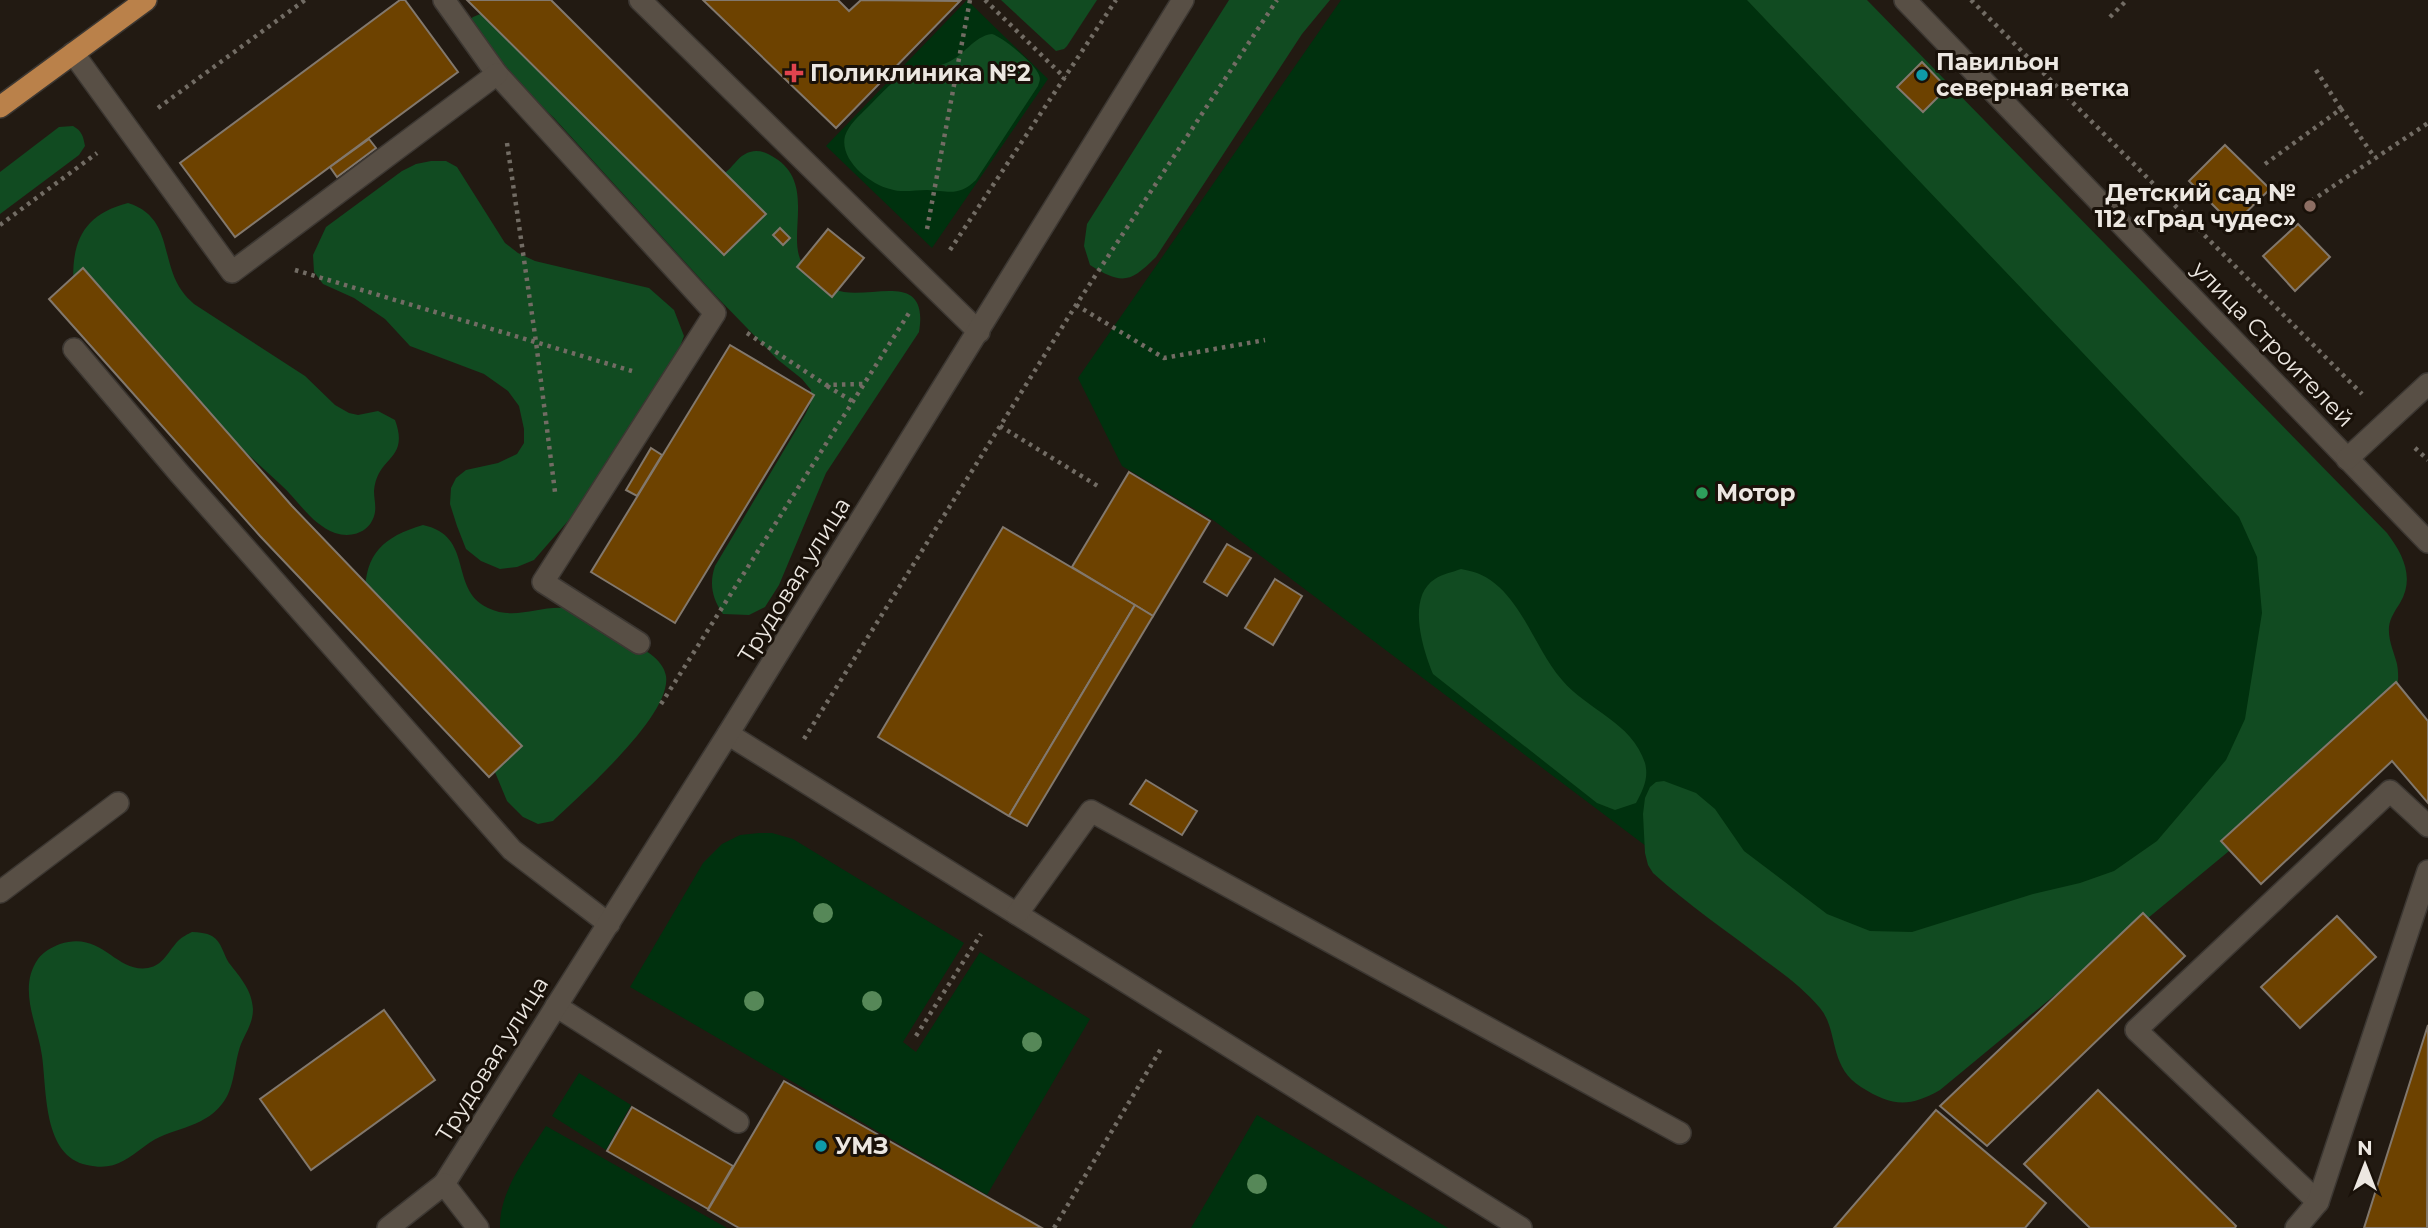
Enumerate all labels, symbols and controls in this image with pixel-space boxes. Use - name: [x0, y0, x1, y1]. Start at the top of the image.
- place label: Павильон северная ветка: [1936, 48, 2130, 102]
- place label: Поликлиника №2: [810, 59, 1031, 87]
- marker: Поликлиника №2: [784, 63, 804, 83]
- marker: Павильон северная ветка: [1914, 67, 1930, 83]
- place label: Детский сад № 112 «Град чудес»: [2095, 179, 2296, 233]
- marker: Детский сад № 112 «Град чудес»: [2302, 198, 2318, 214]
- street label: улица Строителей: [2186, 254, 2359, 433]
- place label: Мотор: [1716, 479, 1796, 507]
- marker: Мотор: [1694, 485, 1710, 501]
- street label: Трудовая улица: [732, 492, 856, 668]
- street label: Трудовая улица: [430, 971, 554, 1147]
- north arrow: [2330, 1130, 2400, 1200]
- place label: УМЗ: [835, 1132, 888, 1160]
- text: N: [2357, 1137, 2373, 1160]
- marker: УМЗ: [813, 1138, 829, 1154]

